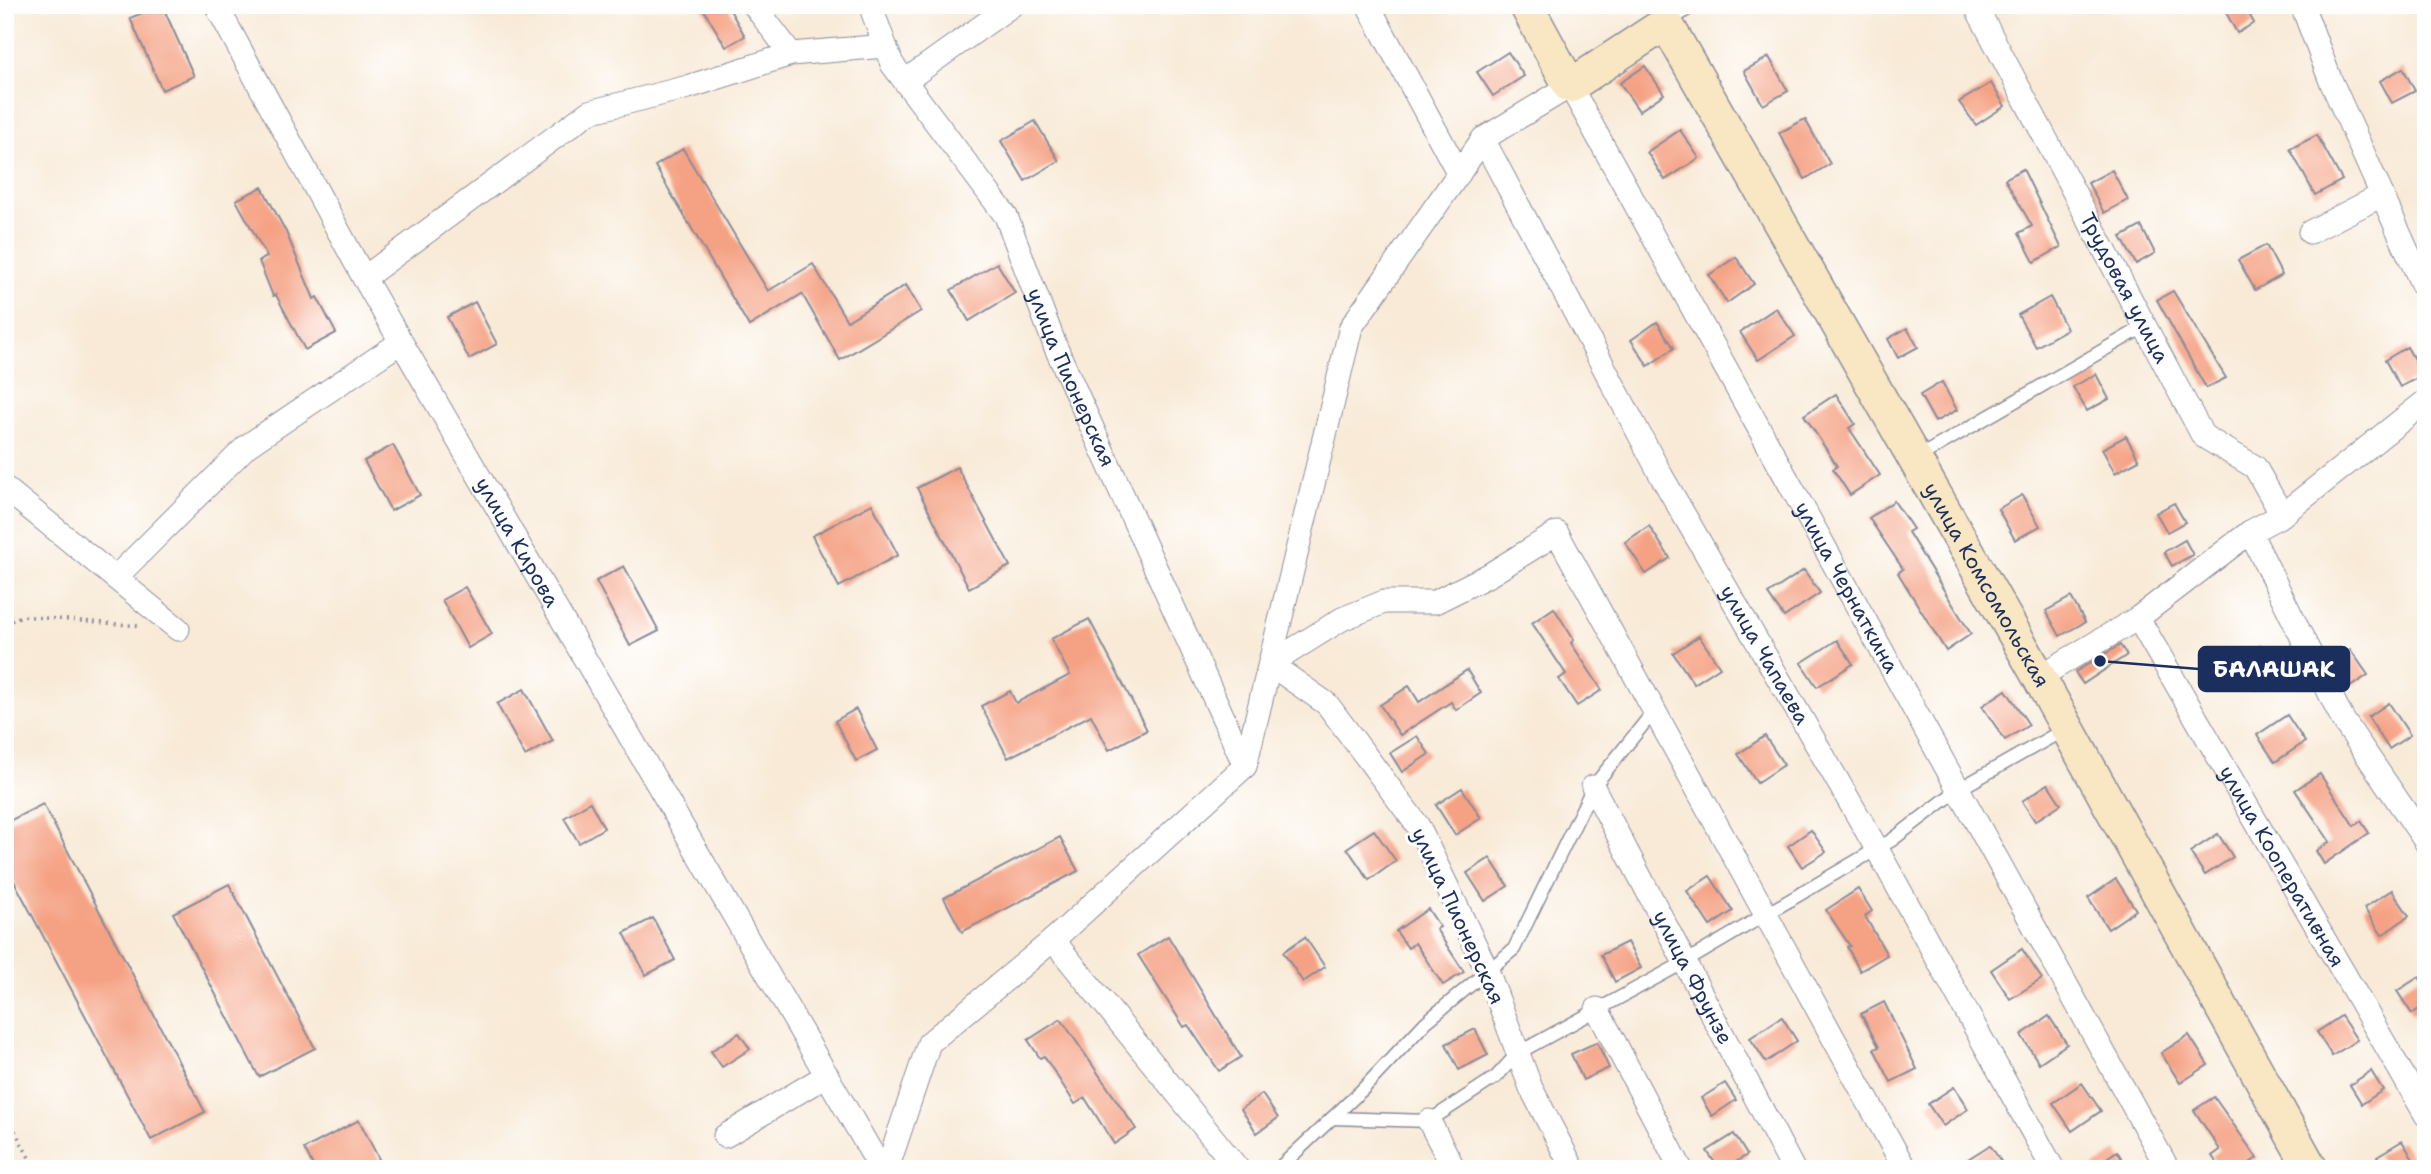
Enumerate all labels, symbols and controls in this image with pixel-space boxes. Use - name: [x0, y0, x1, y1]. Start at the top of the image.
- street label: Трудовая улица: [2073, 208, 2176, 368]
- street label: улица Пионерская: [1021, 284, 1122, 471]
- street label: улица Кирова: [469, 472, 566, 612]
- street label: улица Комсомольская: [1917, 477, 2056, 693]
- street label: улица Чернаткина: [1788, 497, 1905, 678]
- street label: улица Чапаева: [1713, 580, 1816, 730]
- callout: БАЛАШАК: [2199, 647, 2349, 691]
- text: БАЛАШАК: [2213, 654, 2335, 684]
- street label: улица Кооперативная: [2212, 760, 2351, 972]
- street label: улица Пионерская: [1405, 823, 1511, 1009]
- street label: улица Фрунзе: [1646, 906, 1739, 1049]

